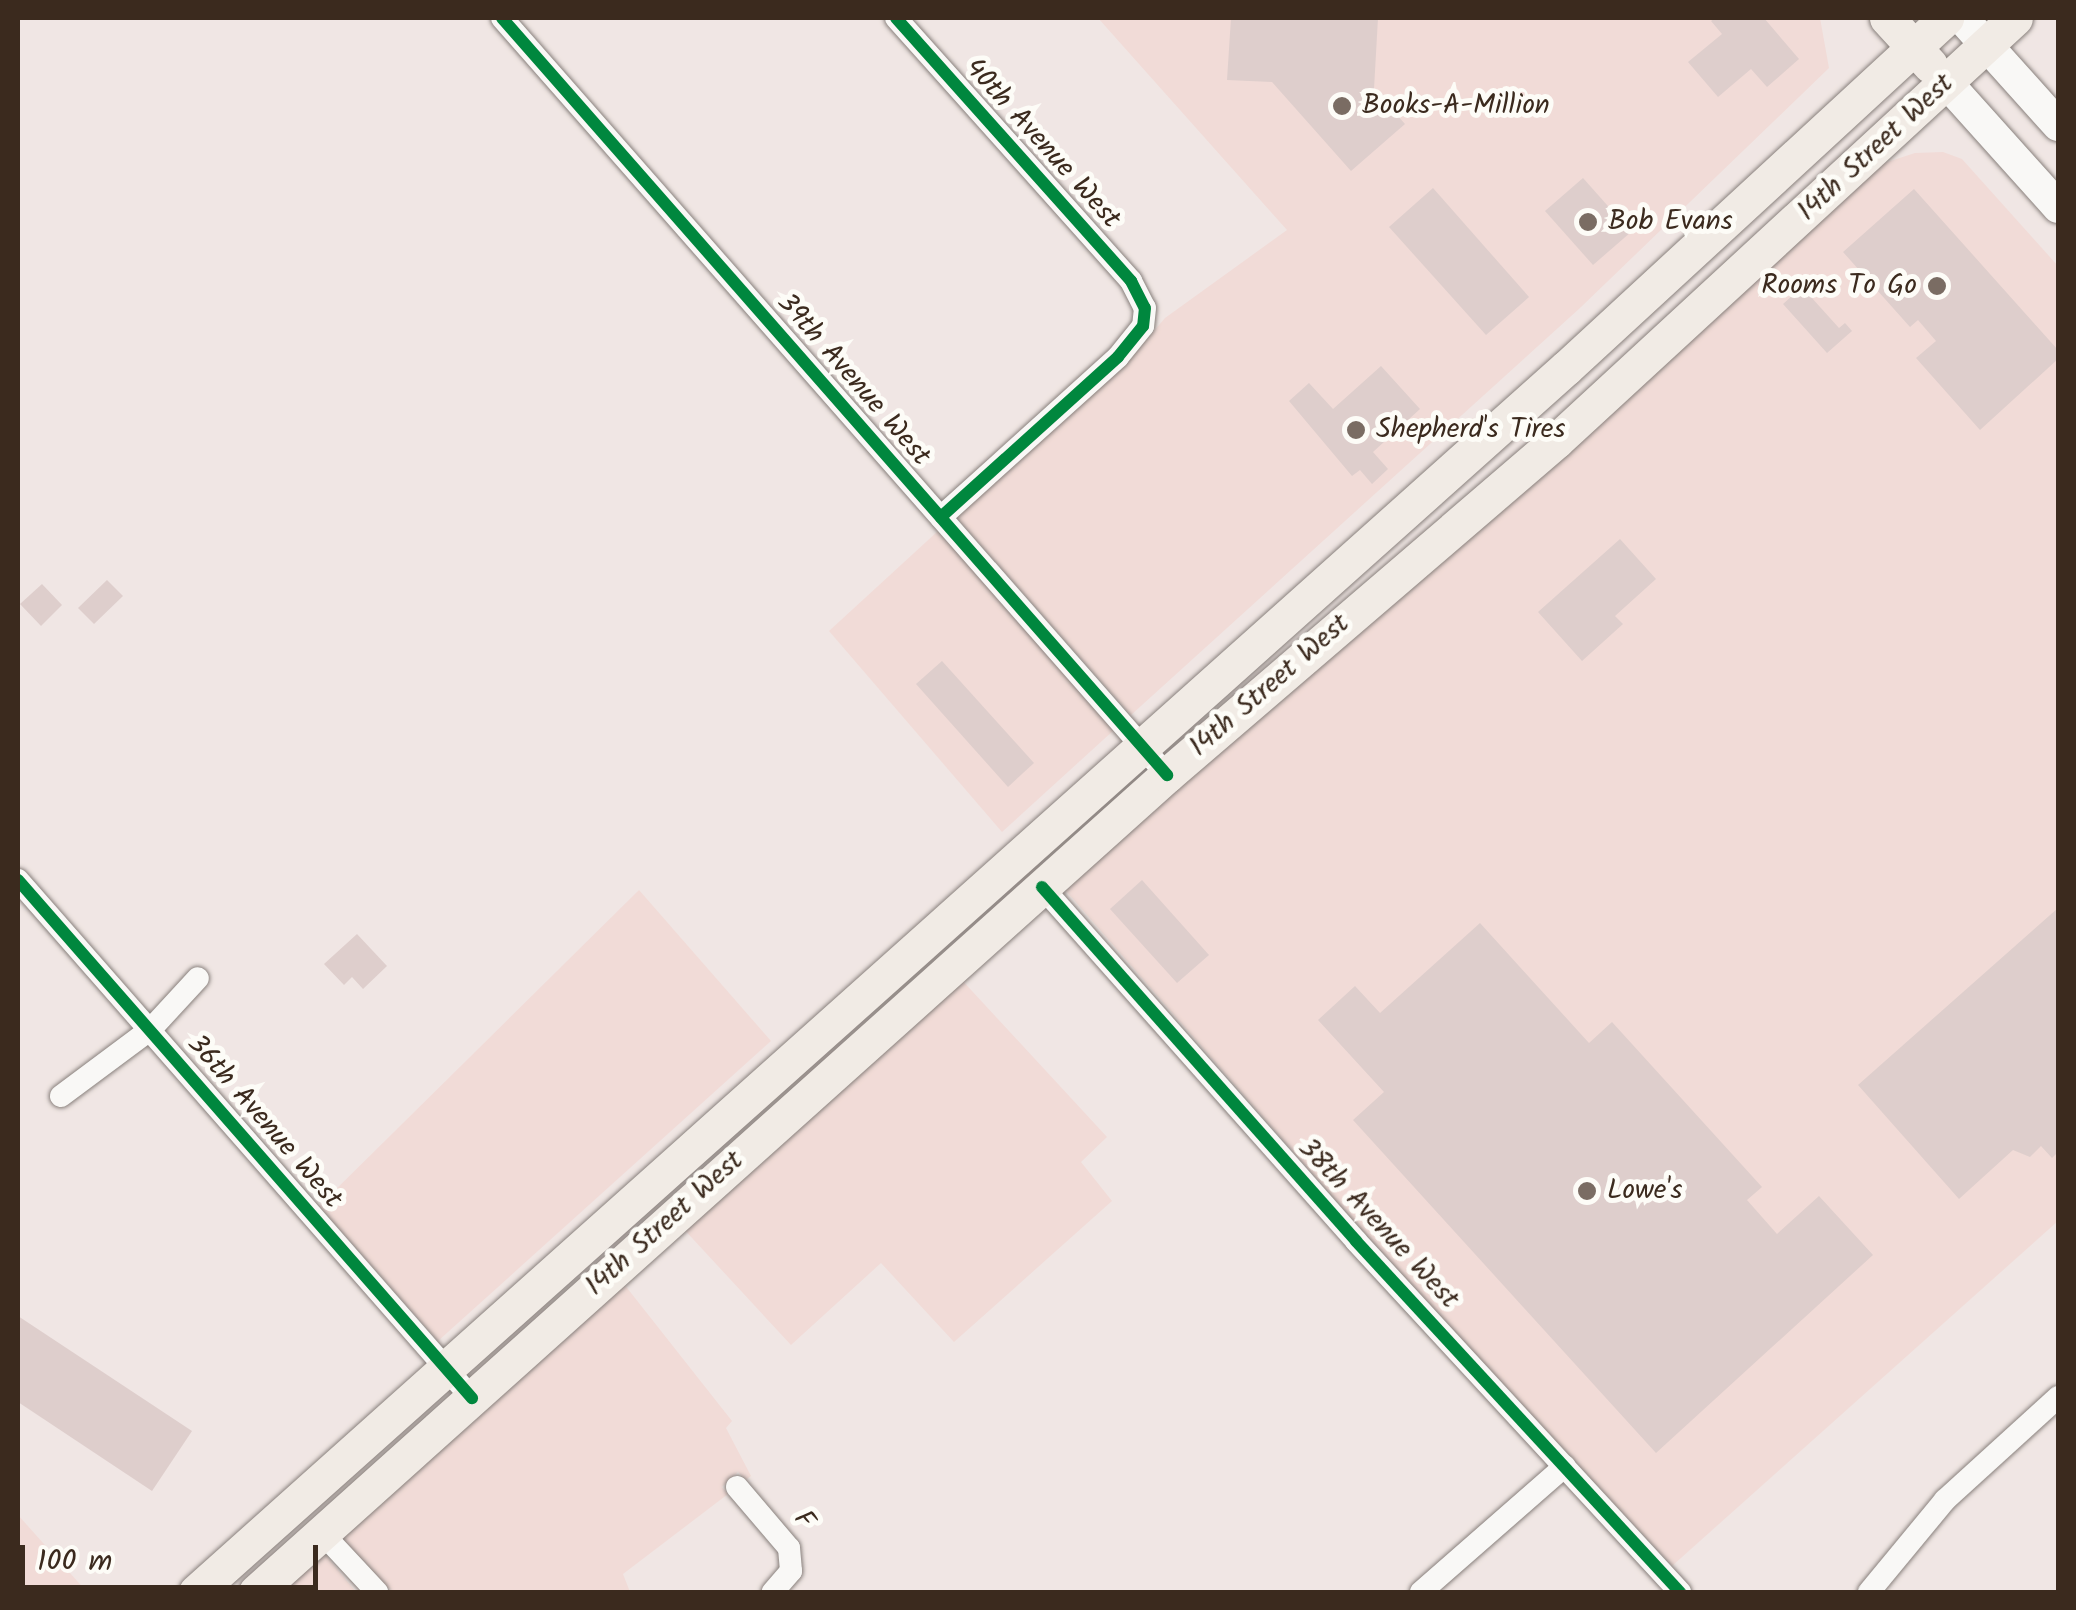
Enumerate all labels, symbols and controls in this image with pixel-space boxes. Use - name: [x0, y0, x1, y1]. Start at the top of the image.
- street label: 40th Avenue West: [957, 52, 1127, 236]
- street label: 14th Street West: [1791, 67, 1961, 229]
- place label: Books-A-Million: [1362, 89, 1550, 123]
- marker: Books-A-Million: [1331, 95, 1353, 117]
- place label: Bob Evans: [1608, 205, 1733, 239]
- marker: Bob Evans: [1577, 211, 1599, 233]
- place label: Rooms To Go: [1761, 269, 1917, 303]
- marker: Rooms To Go: [1926, 275, 1948, 297]
- street label: 39th Avenue West: [769, 287, 937, 473]
- place label: Shepherd's Tires: [1376, 413, 1565, 447]
- marker: Shepherd's Tires: [1345, 419, 1367, 441]
- street label: 14th Street West: [1183, 607, 1357, 765]
- street label: 36th Avenue West: [179, 1028, 349, 1216]
- street label: 38th Avenue West: [1290, 1132, 1466, 1316]
- street label: 14th Street West: [579, 1144, 751, 1304]
- place label: Lowe's: [1607, 1174, 1682, 1208]
- marker: Lowe's: [1576, 1180, 1598, 1202]
- street label: F: [785, 1504, 821, 1536]
- scale bar: [25, 1525, 322, 1587]
- text: 100 m: [37, 1538, 112, 1586]

